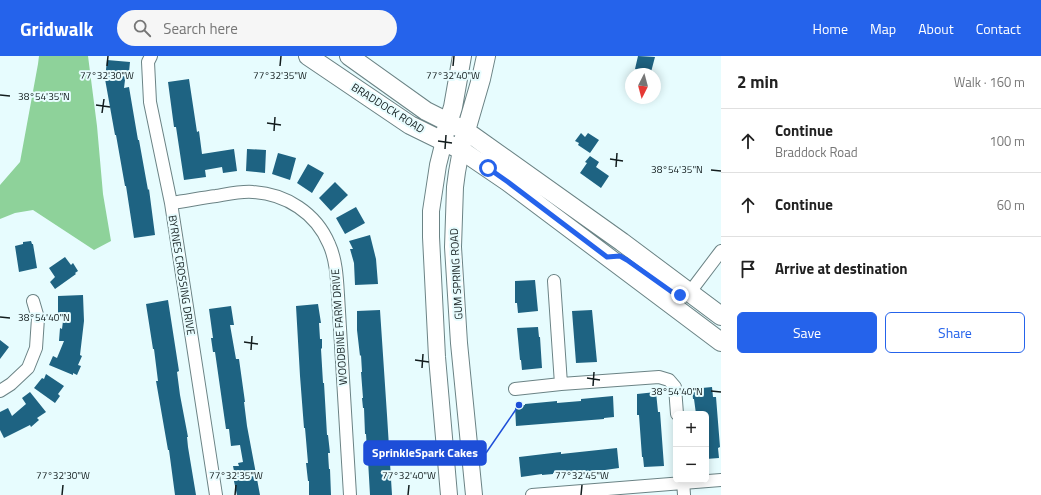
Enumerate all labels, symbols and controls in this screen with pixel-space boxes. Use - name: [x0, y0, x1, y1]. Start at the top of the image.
- search box: [117, 10, 397, 46]
- text: Gridwalk: [20, 14, 93, 43]
- icon: search: [131, 17, 153, 39]
- text: Search here: [163, 17, 238, 40]
- text: Home: [813, 18, 848, 39]
- text: Map: [870, 18, 896, 39]
- text: About: [918, 18, 954, 39]
- text: Contact: [976, 18, 1021, 39]
- text: 77°32'30"W: [80, 68, 134, 83]
- text: 77°32'35"W: [253, 68, 307, 83]
- text: 77°32'40"W: [426, 68, 480, 83]
- north arrow: [625, 68, 661, 104]
- text: 2 min: [737, 69, 778, 95]
- text: Walk · 160 m: [954, 72, 1025, 92]
- street label: BRADDOCK ROAD: [348, 79, 428, 137]
- text: 38°54'35"N: [18, 89, 70, 104]
- text: Continue: [775, 119, 833, 142]
- icon: ahead: [737, 130, 759, 152]
- text: 100 m: [989, 131, 1025, 151]
- text: Braddock Road: [775, 142, 858, 162]
- route start: [479, 159, 497, 177]
- text: 38°54'35"N: [651, 162, 703, 177]
- text: Continue: [775, 193, 833, 216]
- icon: ahead: [737, 194, 759, 216]
- text: 60 m: [997, 195, 1025, 215]
- street label: BYRNES CROSSING DRIVE: [165, 214, 199, 336]
- street label: GUM SPRING ROAD: [446, 228, 466, 320]
- text: Arrive at destination: [775, 257, 908, 280]
- icon: arrive: [737, 258, 759, 280]
- street label: WOODBINE FARM DRIVE: [327, 268, 351, 386]
- route end: [671, 286, 689, 304]
- text: 38°54'40"N: [18, 310, 70, 325]
- button: Save: [737, 312, 877, 353]
- button: Share: [885, 312, 1025, 353]
- text: 38°54'40"N: [651, 384, 703, 399]
- map controls: [673, 411, 709, 483]
- button: +: [673, 411, 709, 447]
- callout: SprinkleSpark Cakes: [364, 441, 486, 465]
- text: SprinkleSpark Cakes: [372, 443, 478, 462]
- button: −: [673, 447, 709, 483]
- text: 77°32'30"W: [36, 468, 90, 483]
- text: 77°32'35"W: [209, 468, 263, 483]
- text: 77°32'40"W: [382, 468, 436, 483]
- text: 77°32'45"W: [555, 468, 609, 483]

